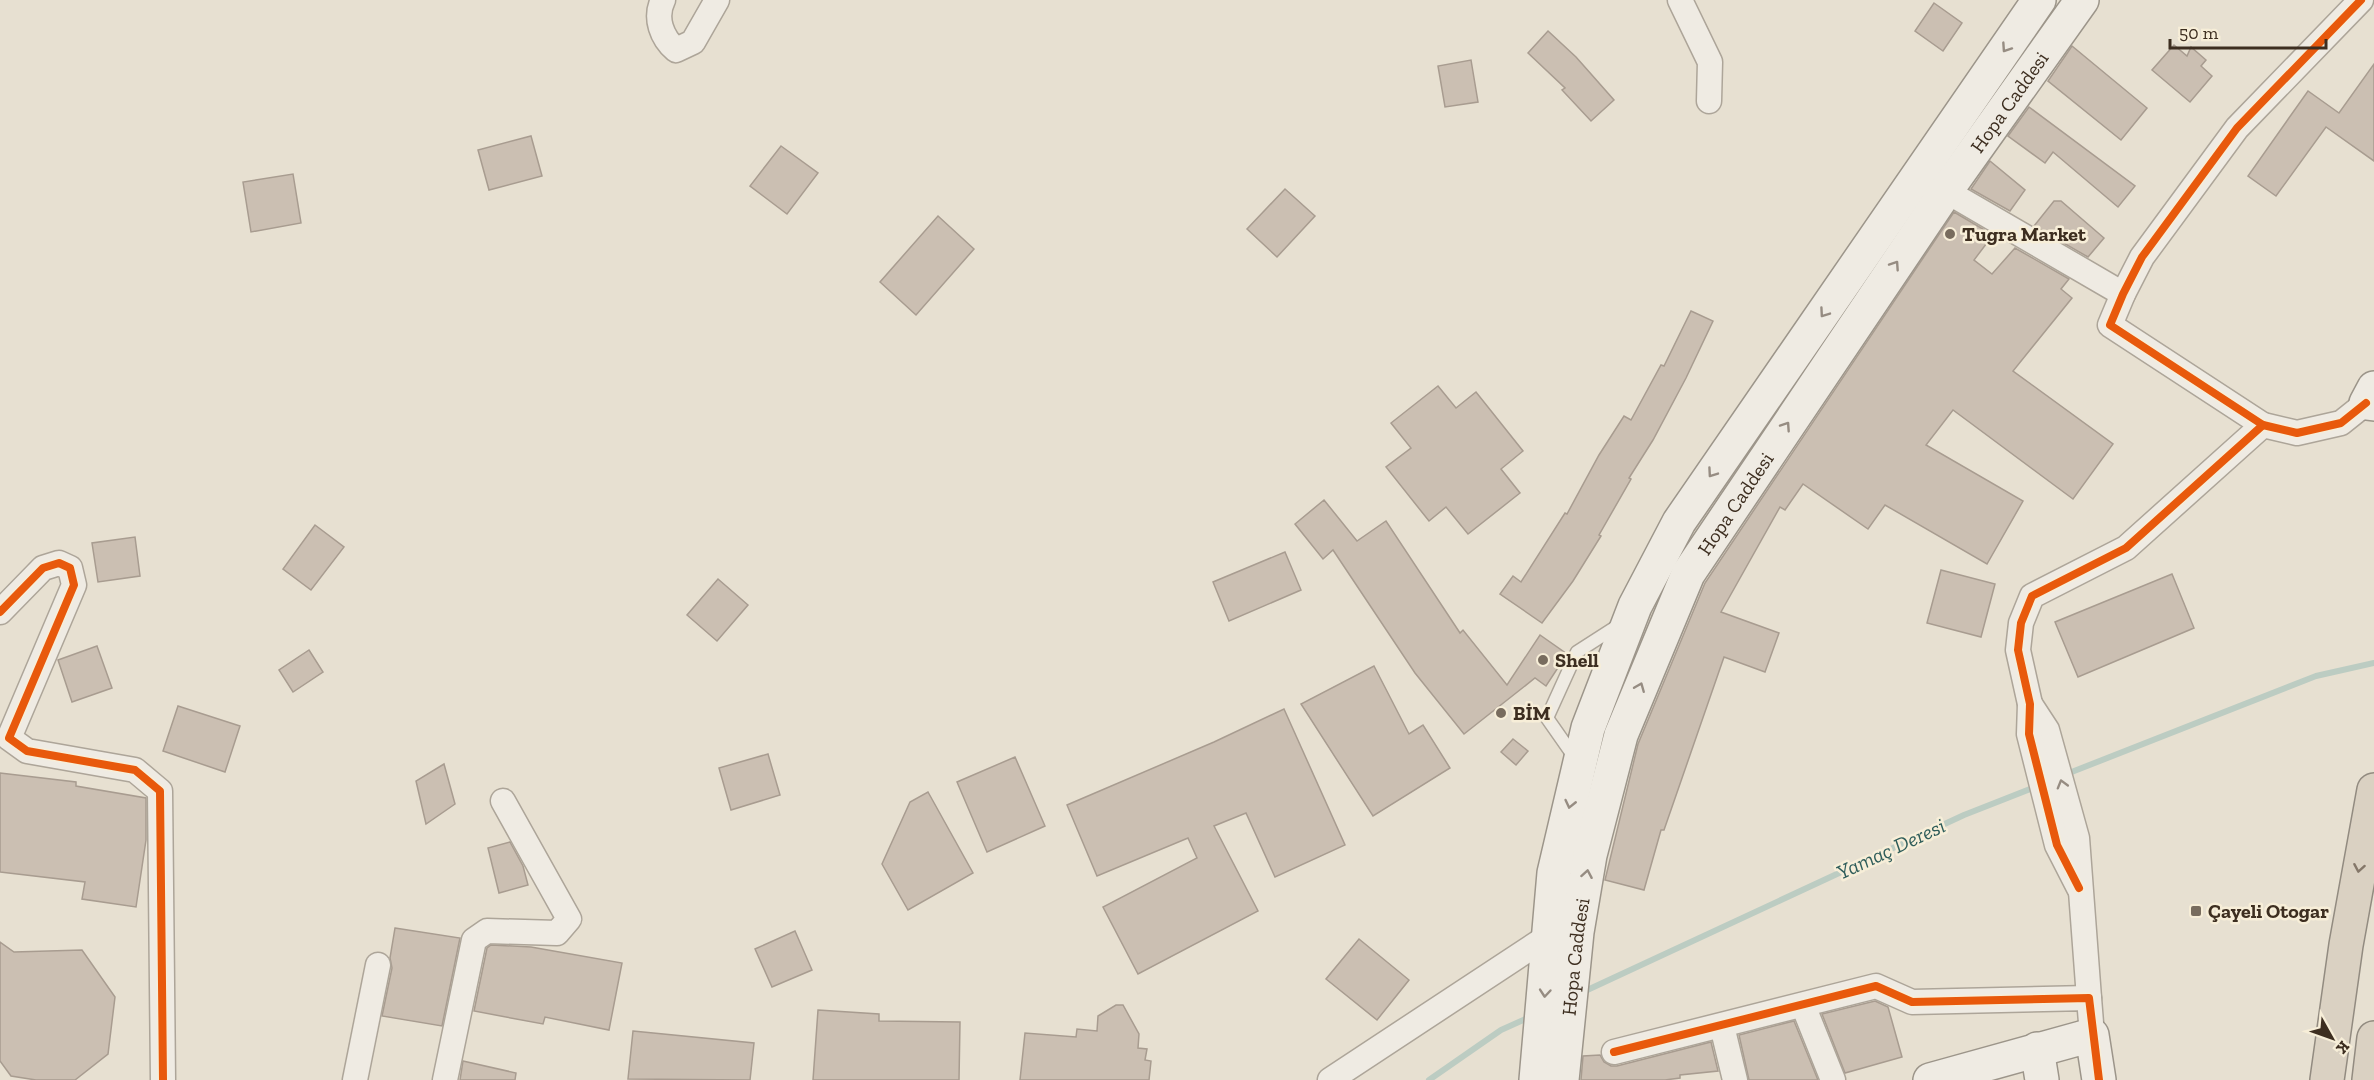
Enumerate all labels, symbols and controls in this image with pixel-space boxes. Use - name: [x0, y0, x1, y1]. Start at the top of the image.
- scale bar: [2170, 12, 2326, 50]
- text: 50 m: [2179, 22, 2219, 44]
- one-way arrow: [2002, 42, 2013, 53]
- street label: Hopa Caddesi: [1965, 47, 2054, 157]
- place label: Tugra Market: [1962, 222, 2087, 246]
- marker: Tugra Market: [1943, 227, 1957, 241]
- one-way arrow: [1888, 261, 1900, 271]
- one-way arrow: [1820, 306, 1831, 317]
- one-way arrow: [1779, 422, 1790, 433]
- street label: Hopa Caddesi: [1692, 447, 1779, 559]
- one-way arrow: [1708, 466, 1719, 477]
- place label: Shell: [1555, 648, 1599, 672]
- marker: Shell: [1536, 653, 1550, 667]
- one-way arrow: [1633, 682, 1645, 693]
- place label: BİM: [1513, 701, 1550, 725]
- marker: BİM: [1494, 706, 1508, 720]
- one-way arrow: [2057, 779, 2069, 789]
- one-way arrow: [1564, 799, 1577, 809]
- water label: Yamaç Deresi: [1833, 813, 1949, 885]
- one-way arrow: [2354, 863, 2366, 873]
- one-way arrow: [1580, 870, 1593, 880]
- street label: Hopa Caddesi: [1557, 896, 1595, 1017]
- place label: Çayeli Otogar: [2208, 899, 2329, 923]
- marker: Çayeli Otogar: [2189, 904, 2203, 918]
- one-way arrow: [1539, 988, 1552, 997]
- north arrow: [2302, 1008, 2362, 1068]
- text: K: [2332, 1037, 2354, 1058]

